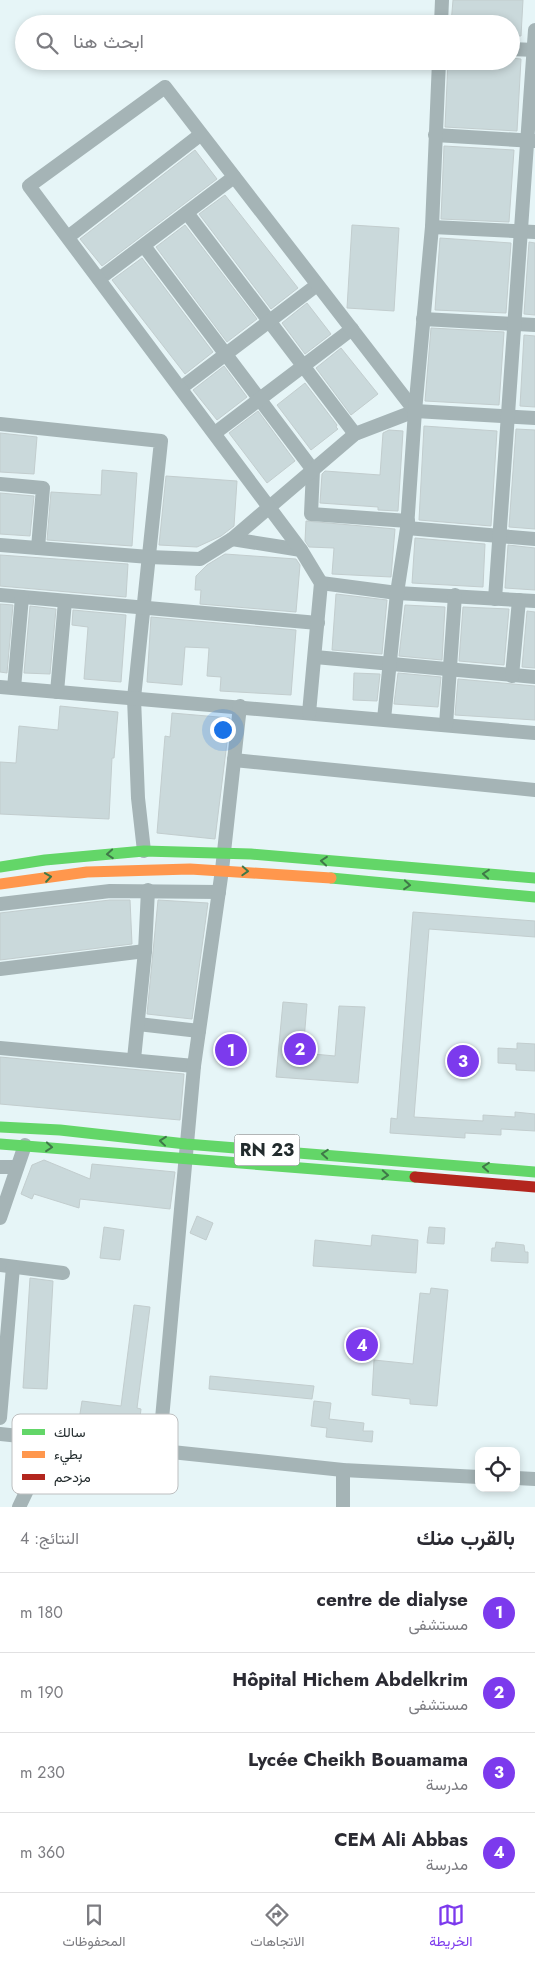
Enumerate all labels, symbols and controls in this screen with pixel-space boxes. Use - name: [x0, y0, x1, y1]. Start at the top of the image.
- search box: [15, 15, 520, 70]
- text: ابحث هنا: [73, 28, 144, 55]
- icon: search: [33, 29, 61, 57]
- your location: [210, 717, 236, 743]
- one-way arrow: [106, 848, 114, 859]
- one-way arrow: [320, 855, 328, 866]
- one-way arrow: [241, 866, 249, 877]
- one-way arrow: [482, 869, 490, 880]
- one-way arrow: [44, 872, 52, 882]
- one-way arrow: [403, 879, 411, 890]
- pin: 2: [284, 1030, 316, 1068]
- pin: 1: [215, 1031, 247, 1069]
- pin: 3: [447, 1042, 479, 1080]
- road number: RN 23: [234, 1134, 300, 1166]
- one-way arrow: [158, 1136, 166, 1147]
- one-way arrow: [45, 1141, 53, 1152]
- one-way arrow: [320, 1148, 328, 1159]
- one-way arrow: [482, 1162, 490, 1173]
- one-way arrow: [381, 1170, 389, 1181]
- pin: 4: [346, 1326, 378, 1364]
- legend: [12, 1414, 178, 1494]
- text: سالك: [54, 1422, 85, 1442]
- text: بطيء: [54, 1444, 82, 1466]
- map controls: [475, 1447, 520, 1492]
- button: locate: [475, 1447, 520, 1492]
- text: مزدحم: [54, 1467, 91, 1487]
- text: بالقرب منك: [416, 1523, 515, 1553]
- text: النتائج: 4: [20, 1527, 79, 1550]
- text: centre de dialyse: [317, 1586, 468, 1613]
- text: 180 m: [20, 1601, 63, 1624]
- text: 1: [495, 1601, 503, 1624]
- text: مستشفى: [408, 1613, 468, 1636]
- text: Hôpital Hichem Abdelkrim: [232, 1666, 468, 1693]
- text: 190 m: [20, 1681, 63, 1704]
- text: 2: [494, 1681, 504, 1704]
- text: مستشفى: [408, 1693, 468, 1716]
- text: Lycée Cheikh Bouamama: [248, 1746, 468, 1773]
- text: 230 m: [20, 1761, 65, 1784]
- text: 3: [494, 1761, 504, 1784]
- text: مدرسة: [426, 1773, 468, 1796]
- text: CEM Ali Abbas: [334, 1826, 468, 1853]
- text: 360 m: [20, 1841, 65, 1864]
- text: 4: [493, 1841, 505, 1864]
- text: مدرسة: [426, 1853, 468, 1876]
- tab: المحفوظات: [62, 1901, 125, 1954]
- tab: الاتجاهات: [250, 1901, 305, 1954]
- tab: الخريطة: [429, 1901, 473, 1954]

